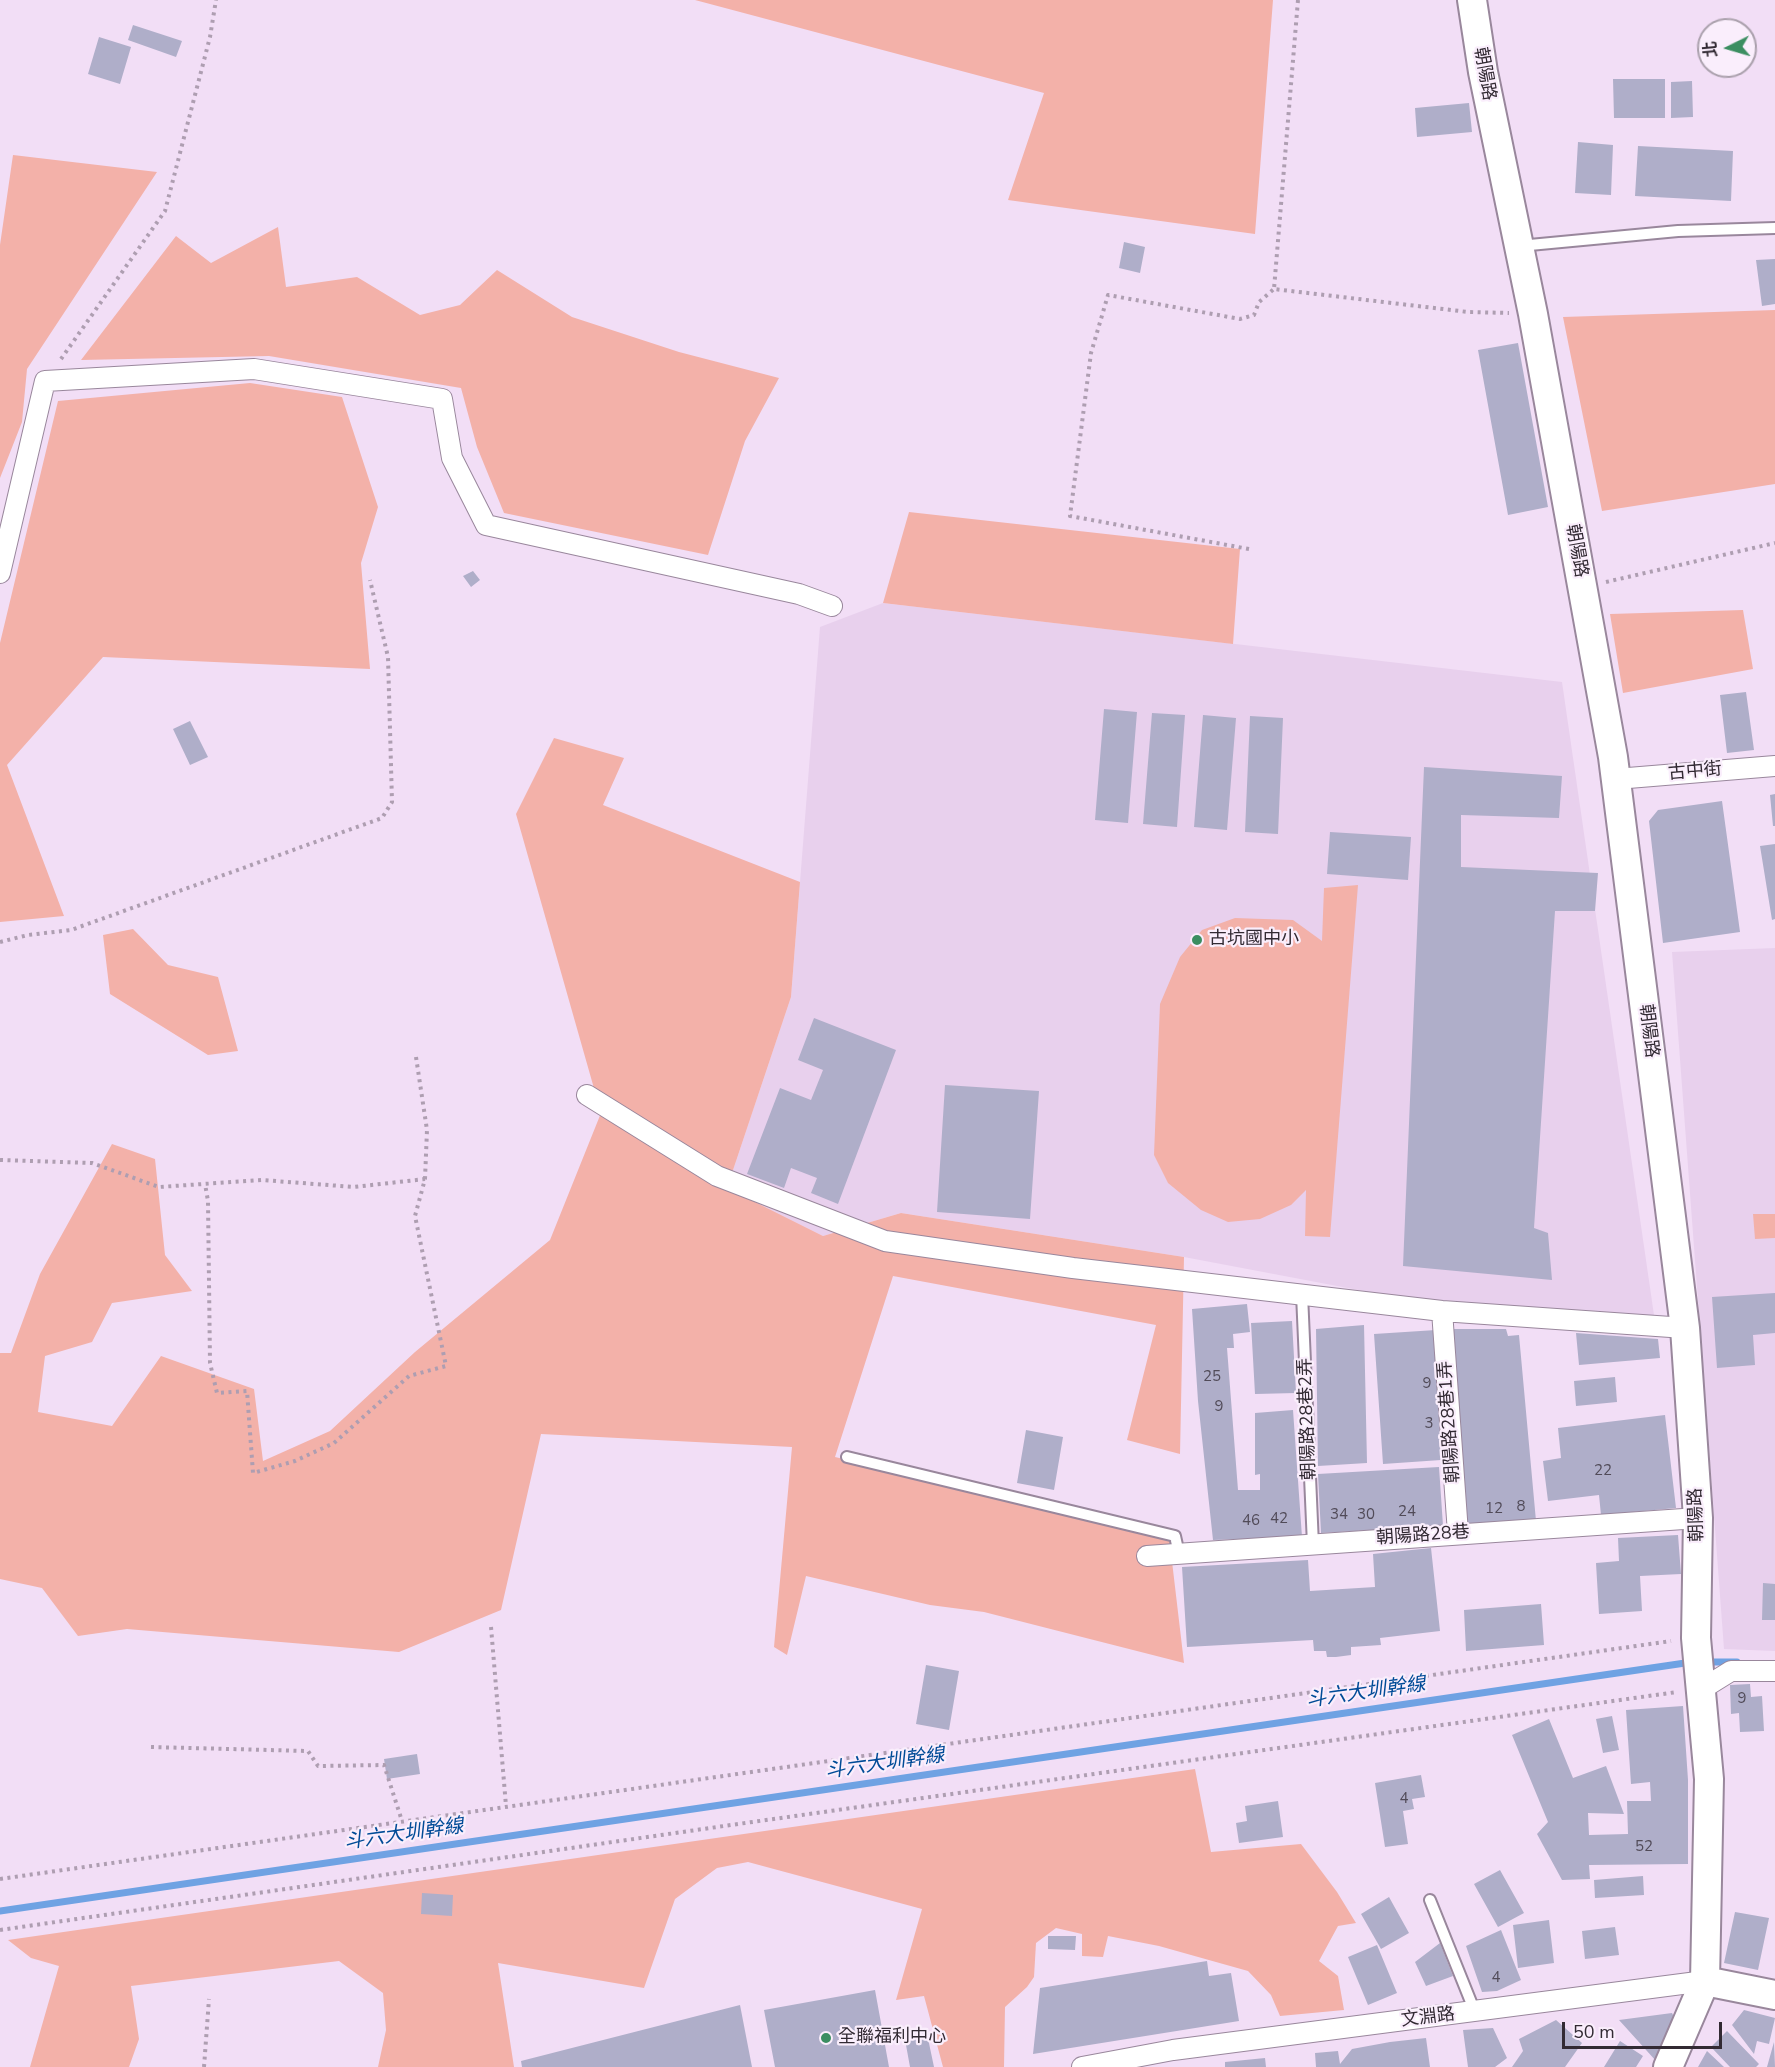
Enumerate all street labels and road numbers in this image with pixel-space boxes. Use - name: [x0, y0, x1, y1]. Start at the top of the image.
- street label: 朝陽路: [1469, 46, 1499, 102]
- street label: 朝陽路: [1561, 523, 1591, 579]
- street label: 古中街: [1667, 759, 1723, 785]
- street label: 朝陽路: [1634, 1003, 1662, 1059]
- street label: 朝陽路28巷2弄: [1295, 1357, 1321, 1481]
- street label: 朝陽路28巷1弄: [1435, 1360, 1465, 1484]
- street label: 朝陽路: [1685, 1488, 1709, 1542]
- street label: 朝陽路28巷: [1376, 1522, 1470, 1550]
- street label: 文淵路: [1400, 2004, 1456, 2032]

